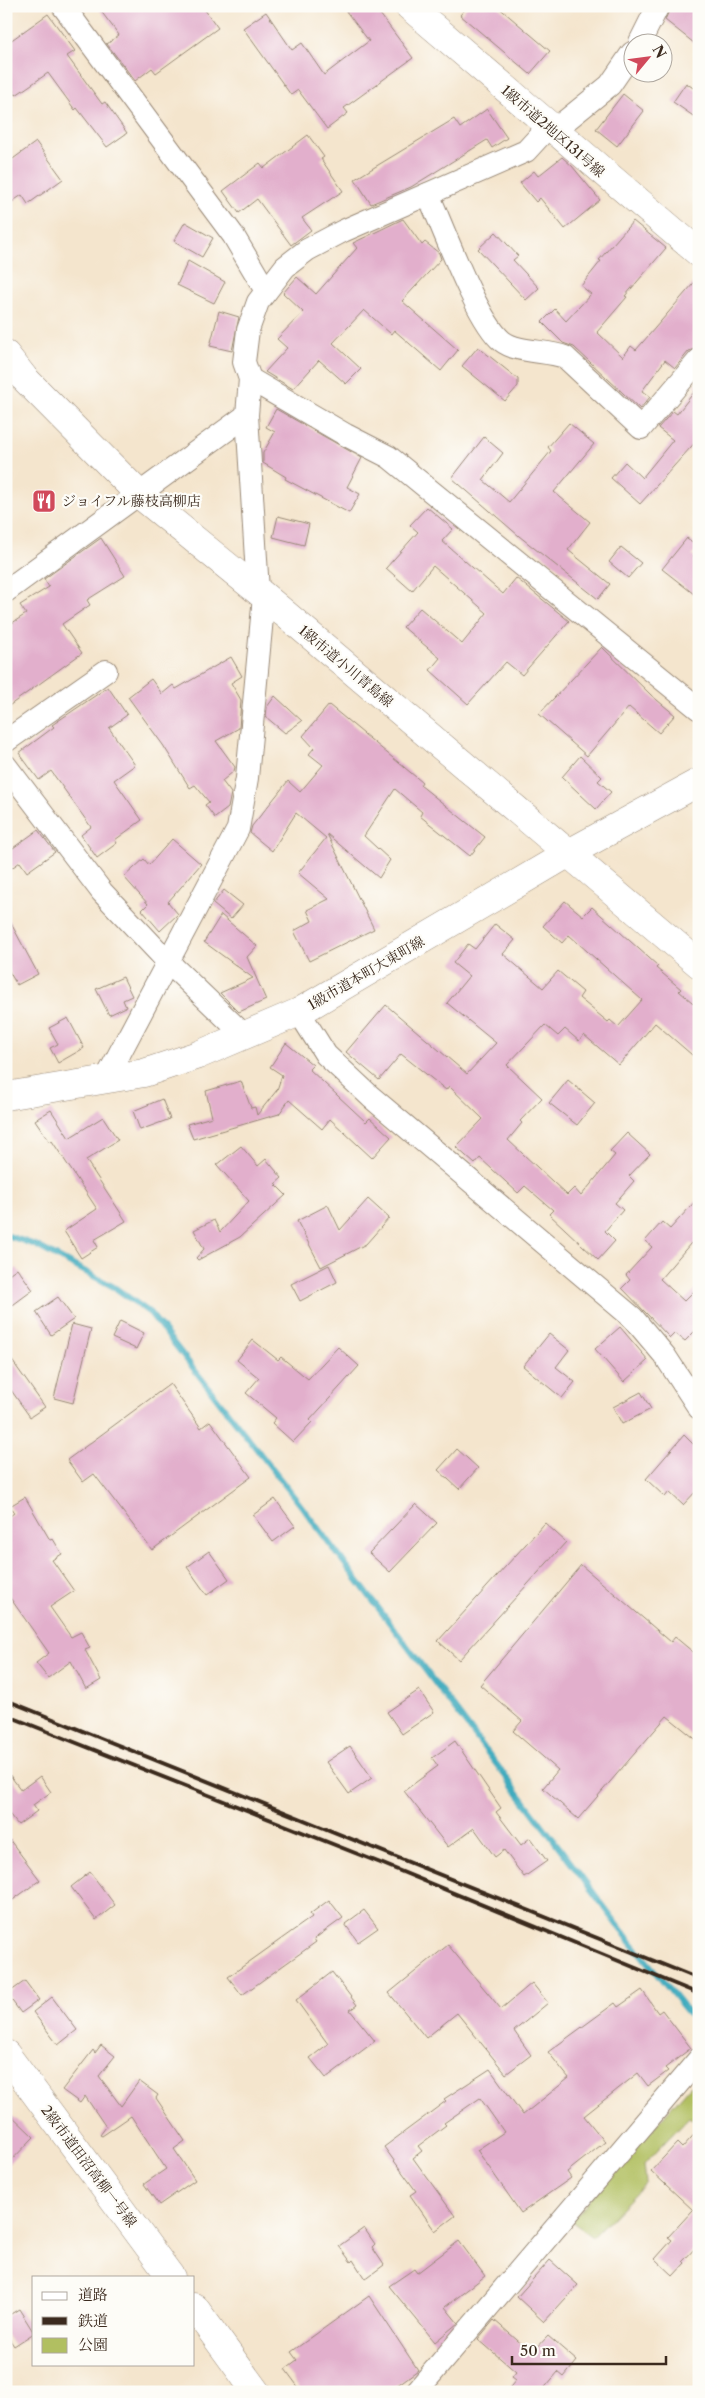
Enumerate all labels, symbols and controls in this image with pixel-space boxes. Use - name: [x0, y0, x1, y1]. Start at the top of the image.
- north arrow: [622, 32, 672, 82]
- text: N: [649, 42, 670, 61]
- street label: 1級市道2地区131号線: [498, 81, 608, 181]
- restaurant icon: ジョイフル藤枝高柳店: [31, 488, 57, 514]
- place label: ジョイフル藤枝高柳店: [62, 492, 201, 510]
- street label: 1級市道小川青島線: [295, 621, 397, 711]
- street label: 1級市道本町大東町線: [304, 932, 428, 1014]
- street label: 2級市道田沼高柳一号線: [37, 2101, 141, 2231]
- legend: [32, 2276, 195, 2366]
- text: 道路: [78, 2285, 108, 2304]
- text: 鉄道: [78, 2311, 108, 2330]
- scale bar: [512, 2333, 666, 2365]
- text: 公園: [78, 2335, 108, 2354]
- text: 50 m: [520, 2341, 556, 2360]

